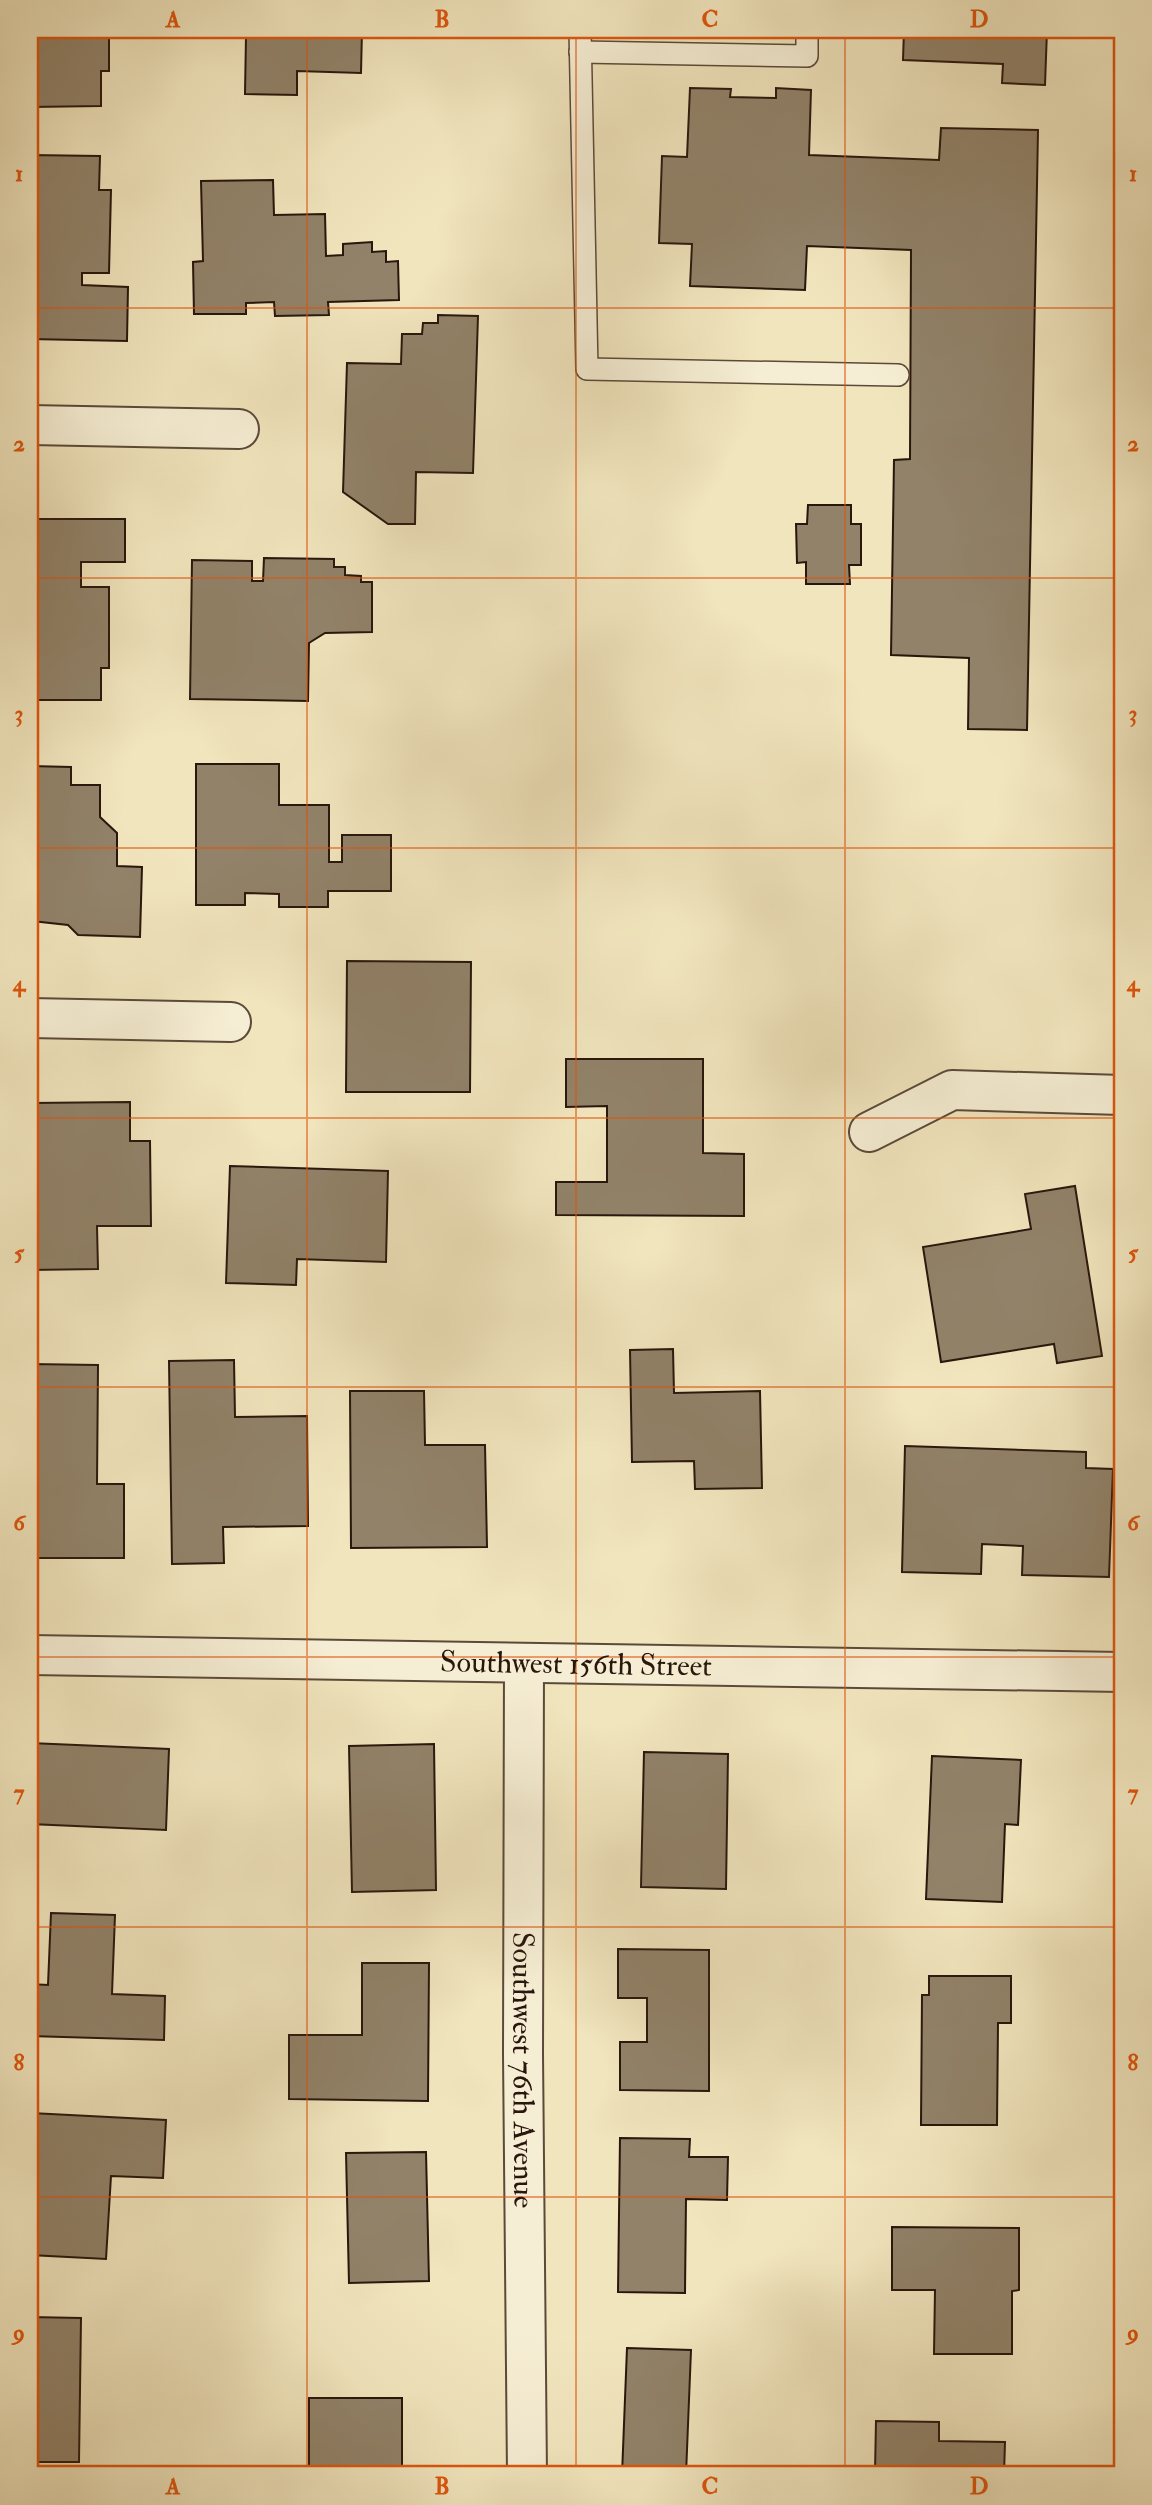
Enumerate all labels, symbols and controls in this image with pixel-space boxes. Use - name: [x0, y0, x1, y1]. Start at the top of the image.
- text: A: [165, 5, 181, 34]
- text: B: [434, 5, 450, 34]
- text: C: [702, 5, 718, 34]
- text: D: [970, 5, 988, 34]
- text: 1: [15, 159, 23, 188]
- text: 1: [1129, 159, 1137, 188]
- text: 2: [13, 429, 25, 458]
- text: 2: [1127, 429, 1139, 458]
- text: 3: [15, 699, 23, 728]
- text: 3: [1129, 699, 1137, 728]
- text: 4: [12, 969, 27, 998]
- text: 4: [1126, 969, 1141, 998]
- text: 5: [14, 1238, 25, 1267]
- text: 5: [1128, 1238, 1139, 1267]
- text: 6: [13, 1508, 27, 1537]
- text: 6: [1127, 1508, 1141, 1537]
- street label: Southwest 156th Street: [440, 1643, 712, 1685]
- text: 7: [14, 1778, 25, 1807]
- text: 7: [1128, 1778, 1139, 1807]
- street label: Southwest 76th Avenue: [504, 1932, 542, 2208]
- text: 8: [14, 2048, 25, 2077]
- text: 8: [1128, 2048, 1139, 2077]
- text: 9: [11, 2318, 25, 2347]
- text: 9: [1125, 2318, 1139, 2347]
- text: A: [165, 2472, 181, 2501]
- text: B: [434, 2472, 450, 2501]
- text: C: [702, 2472, 718, 2501]
- text: D: [970, 2472, 988, 2501]

